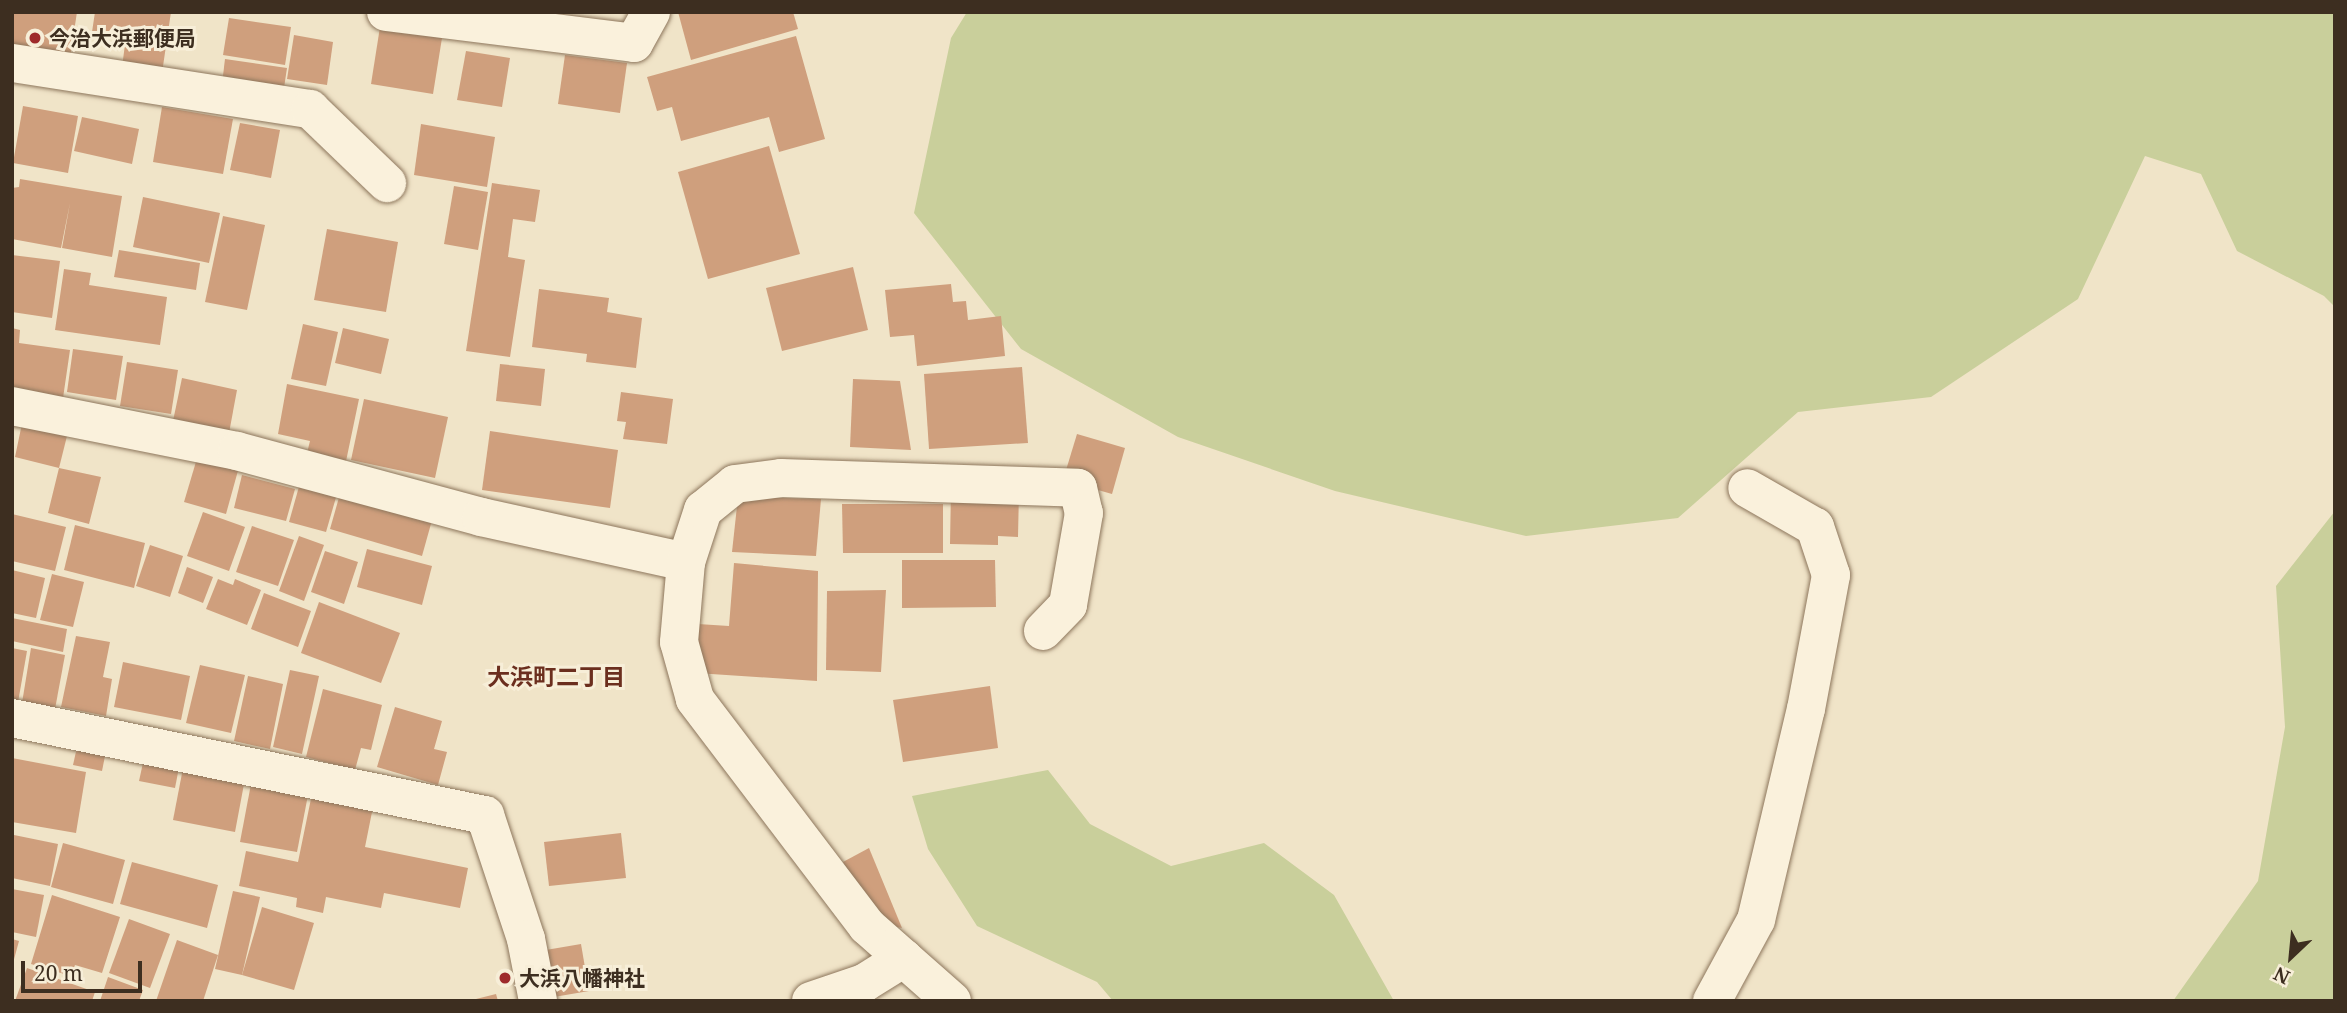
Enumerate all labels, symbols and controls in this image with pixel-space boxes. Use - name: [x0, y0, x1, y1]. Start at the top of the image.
- place label: 今治大浜郵便局: [49, 25, 196, 51]
- marker: 今治大浜郵便局: [27, 30, 43, 46]
- district label: 大浜町二丁目: [487, 662, 625, 690]
- north arrow: [2256, 922, 2326, 992]
- scale bar: [24, 946, 145, 990]
- text: 20 m: [34, 959, 83, 987]
- text: N: [2269, 961, 2294, 991]
- place label: 大浜八幡神社: [519, 965, 645, 991]
- marker: 大浜八幡神社: [497, 970, 513, 986]

